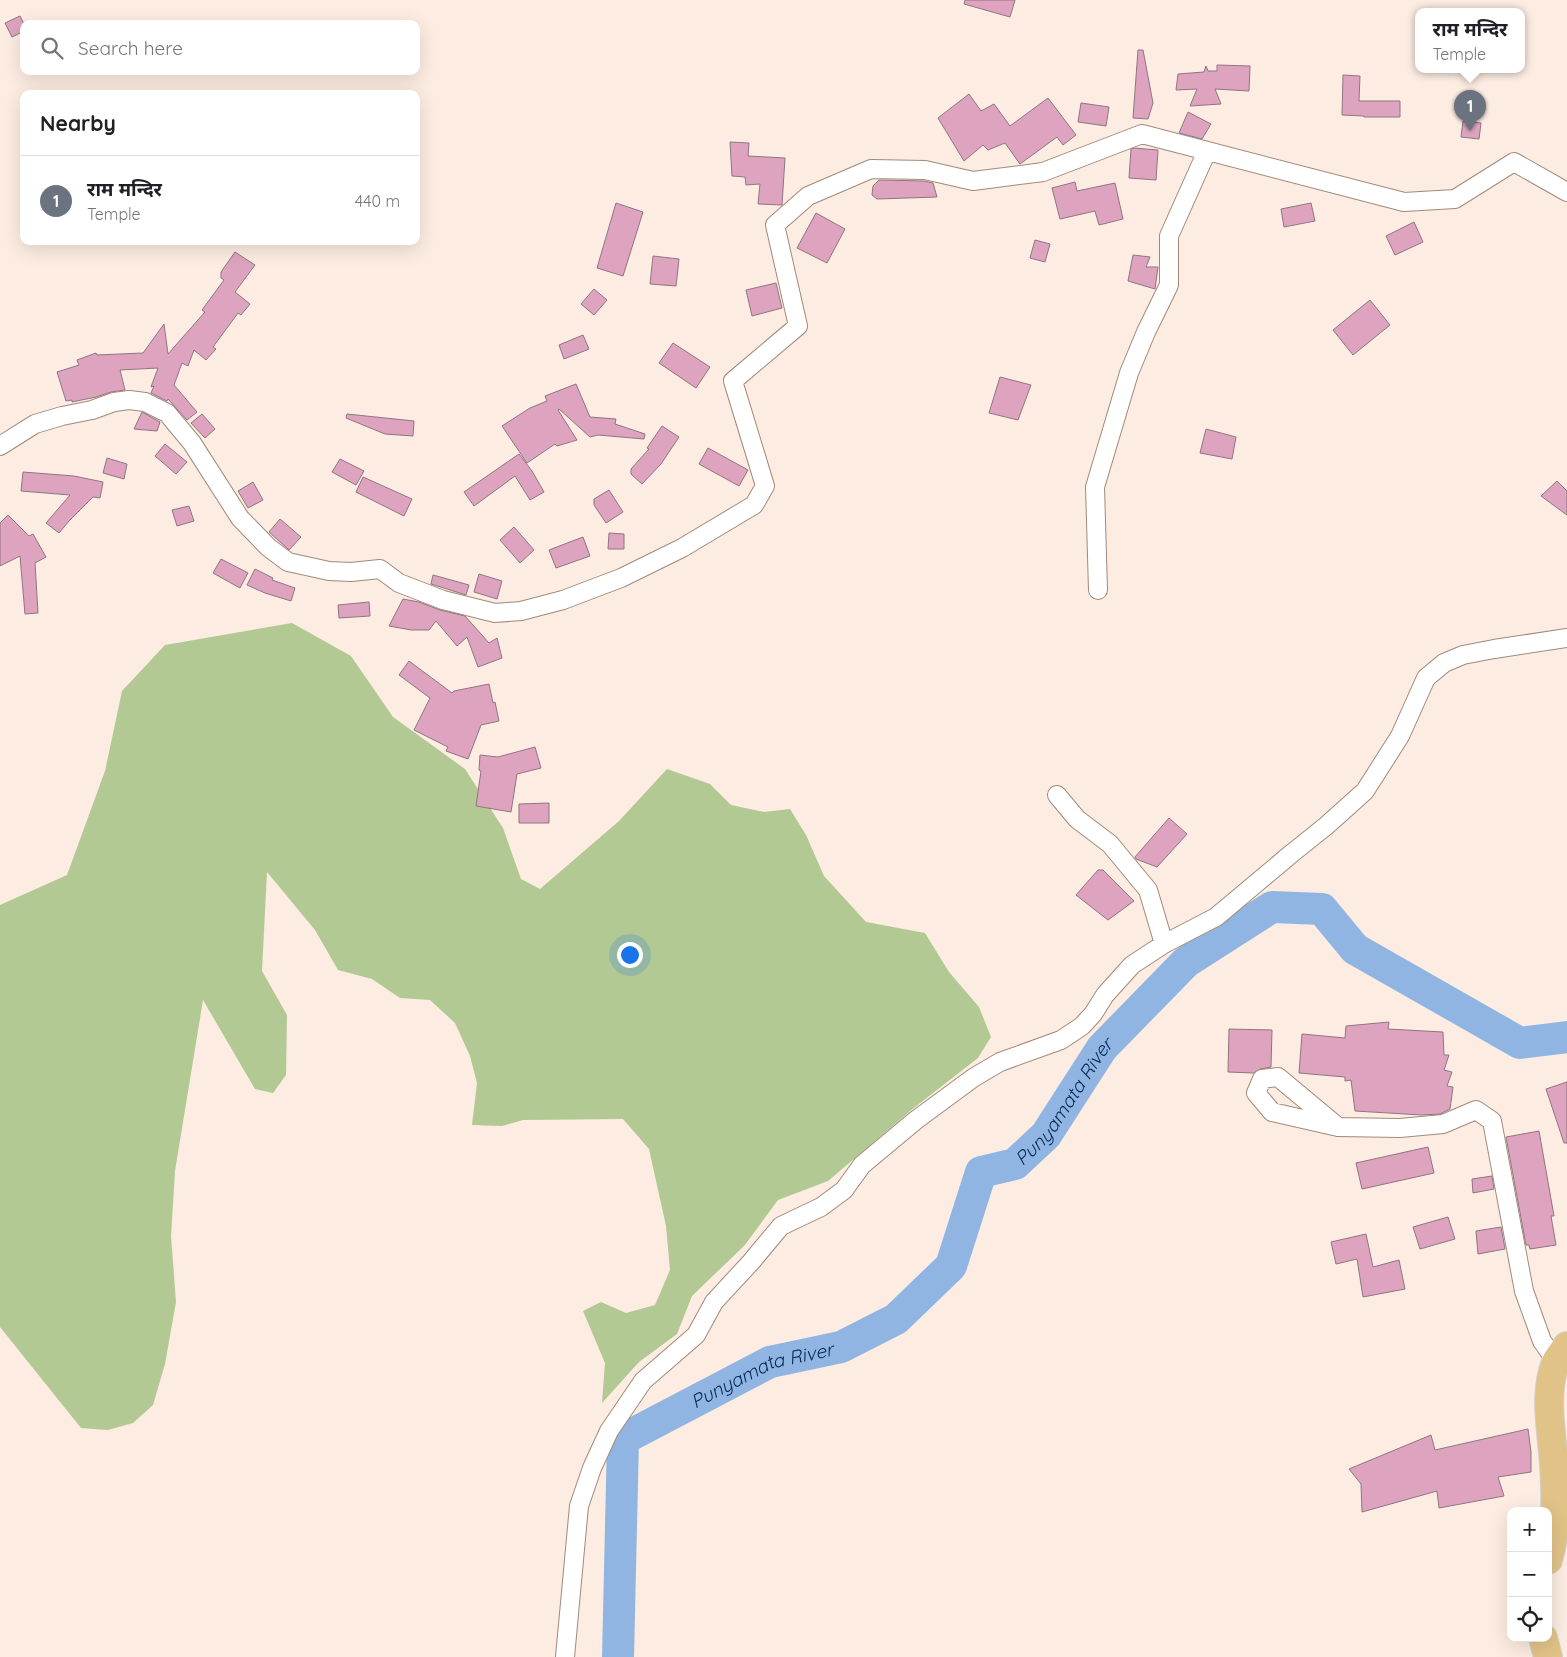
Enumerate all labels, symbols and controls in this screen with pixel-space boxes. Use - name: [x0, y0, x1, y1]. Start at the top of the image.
- popup: [1415, 8, 1525, 73]
- text: राम मन्दिर: [1433, 17, 1507, 41]
- search box: [20, 20, 420, 75]
- icon: search: [38, 34, 66, 62]
- text: Search here: [78, 36, 183, 60]
- text: Temple: [1433, 44, 1486, 64]
- pin: 1: [1454, 90, 1486, 131]
- text: Nearby: [40, 110, 116, 136]
- text: राम मन्दिर: [87, 177, 162, 201]
- text: 1: [53, 191, 59, 211]
- text: 440 m: [355, 191, 400, 211]
- text: Temple: [87, 204, 141, 224]
- your location: [617, 942, 643, 968]
- water label: Punyamata River: [1009, 1031, 1119, 1170]
- water label: Punyamata River: [686, 1336, 838, 1413]
- map controls: [1507, 1507, 1552, 1642]
- button: +: [1507, 1507, 1552, 1552]
- button: −: [1507, 1552, 1552, 1597]
- button: locate: [1507, 1597, 1552, 1642]

